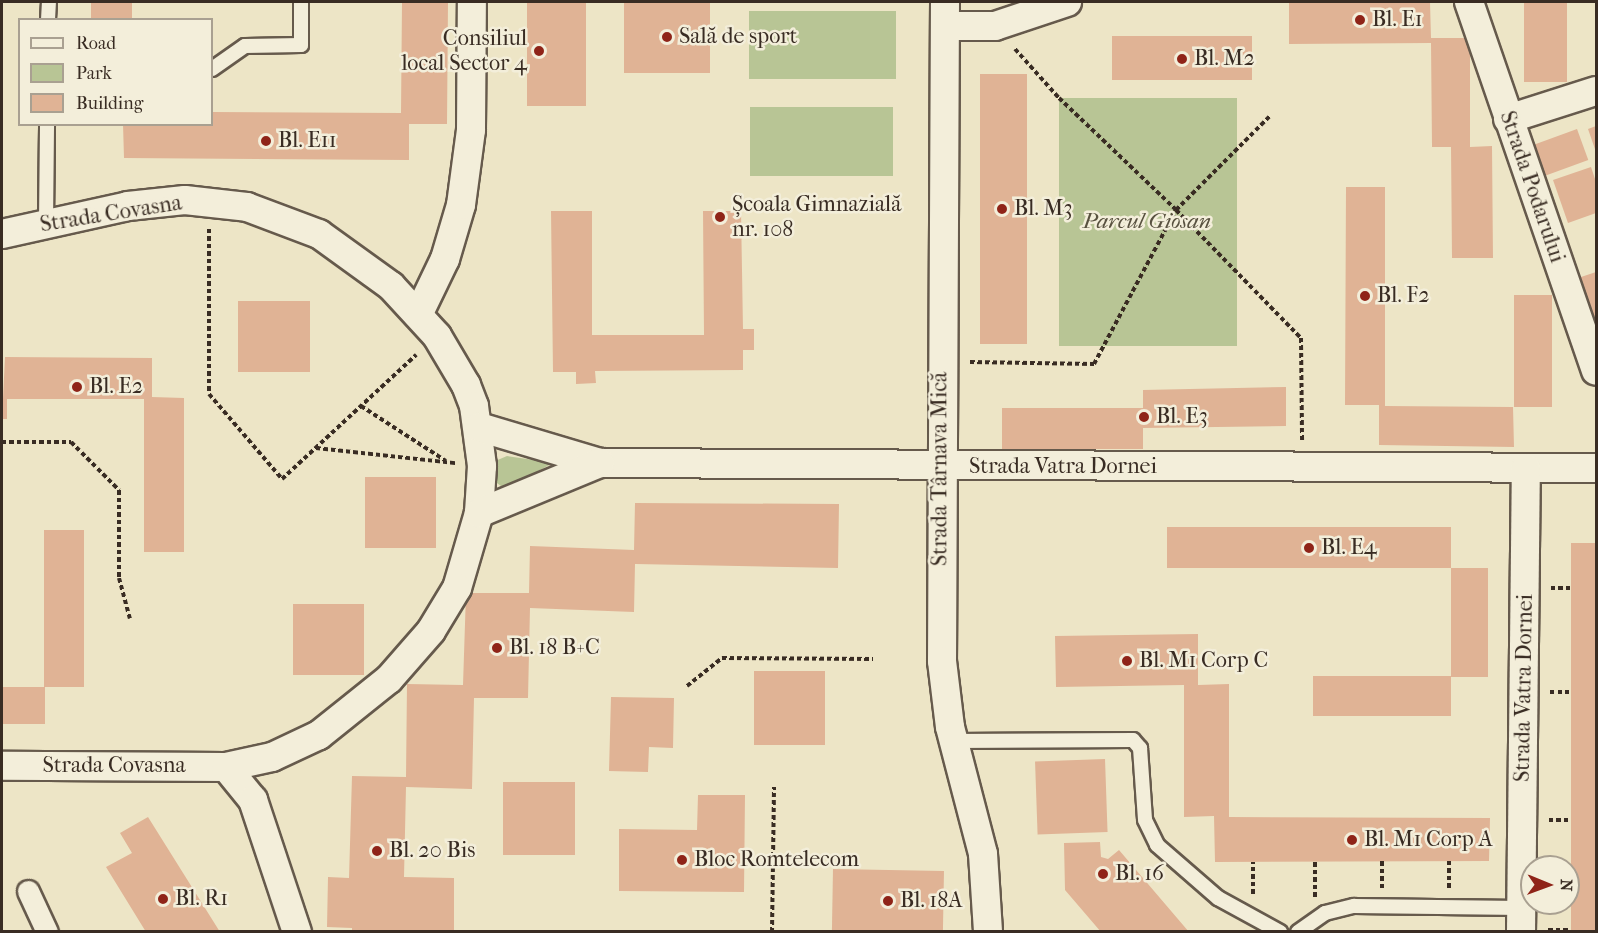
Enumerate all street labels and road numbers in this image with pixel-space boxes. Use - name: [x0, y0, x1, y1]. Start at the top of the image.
- street label: Strada Podarului: [1494, 108, 1570, 266]
- street label: Strada Covasna: [38, 190, 184, 238]
- street label: Strada Târnava Mică: [927, 372, 953, 566]
- street label: Strada Vatra Dornei: [969, 454, 1157, 480]
- street label: Strada Vatra Dornei: [1509, 594, 1539, 782]
- street label: Strada Covasna: [42, 753, 186, 779]

